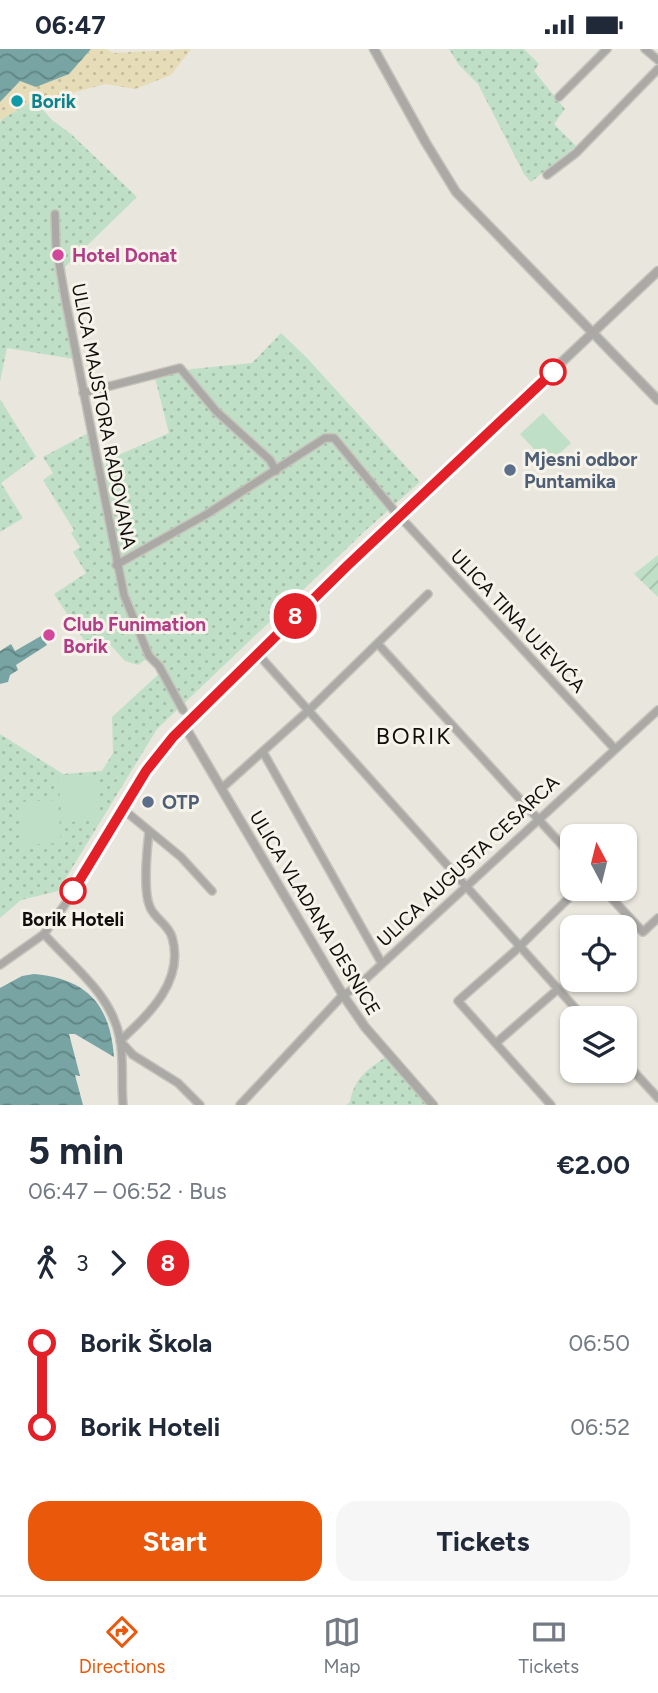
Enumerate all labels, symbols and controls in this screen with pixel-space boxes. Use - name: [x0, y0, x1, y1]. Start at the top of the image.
- text: 06:47: [35, 9, 106, 41]
- place label: Borik: [31, 90, 77, 113]
- marker: Borik: [9, 93, 25, 109]
- place label: Hotel Donat: [72, 244, 178, 267]
- marker: Hotel Donat: [50, 247, 66, 263]
- street label: ULICA MAJSTORA RADOVANA: [67, 281, 141, 551]
- unlabelled marker: [540, 359, 566, 385]
- place label: Mjesni odbor Puntamika: [524, 448, 637, 493]
- marker: Mjesni odbor Puntamika: [502, 462, 518, 478]
- street label: ULICA TINA UJEVIĆA: [446, 545, 590, 697]
- line badge: 8: [272, 593, 318, 639]
- text: 8: [288, 601, 302, 630]
- place label: Club Funimation Borik: [63, 613, 206, 658]
- marker: Club Funimation Borik: [41, 627, 57, 643]
- district label: BORIK: [376, 722, 452, 750]
- street label: ULICA AUGUSTA CESARCA: [372, 771, 564, 951]
- place label: OTP: [162, 791, 200, 814]
- marker: OTP: [140, 794, 156, 810]
- street label: ULICA VLADANA DESNICE: [245, 807, 385, 1019]
- north arrow: [560, 824, 637, 901]
- map controls: [560, 824, 637, 1083]
- marker: Borik Hoteli: [60, 878, 86, 904]
- place label: Borik Hoteli: [22, 908, 124, 931]
- button: locate: [560, 915, 637, 992]
- button: layers: [560, 1006, 637, 1083]
- text: 5 min: [28, 1128, 124, 1174]
- text: €2.00: [557, 1149, 630, 1181]
- text: 06:47 – 06:52 · Bus: [28, 1177, 227, 1205]
- icon: walk: [28, 1244, 66, 1282]
- icon: forward: [99, 1244, 137, 1282]
- text: 8: [161, 1248, 175, 1277]
- text: 3: [76, 1249, 89, 1277]
- text: Borik Škola: [80, 1327, 212, 1359]
- text: 06:50: [568, 1329, 630, 1357]
- text: Borik Hoteli: [80, 1411, 220, 1443]
- text: 06:52: [570, 1413, 630, 1441]
- button: Start: [28, 1501, 322, 1581]
- button: Tickets: [336, 1501, 630, 1581]
- tab: Directions: [79, 1613, 165, 1678]
- tab: Map: [323, 1613, 361, 1678]
- tab: Tickets: [519, 1613, 579, 1678]

